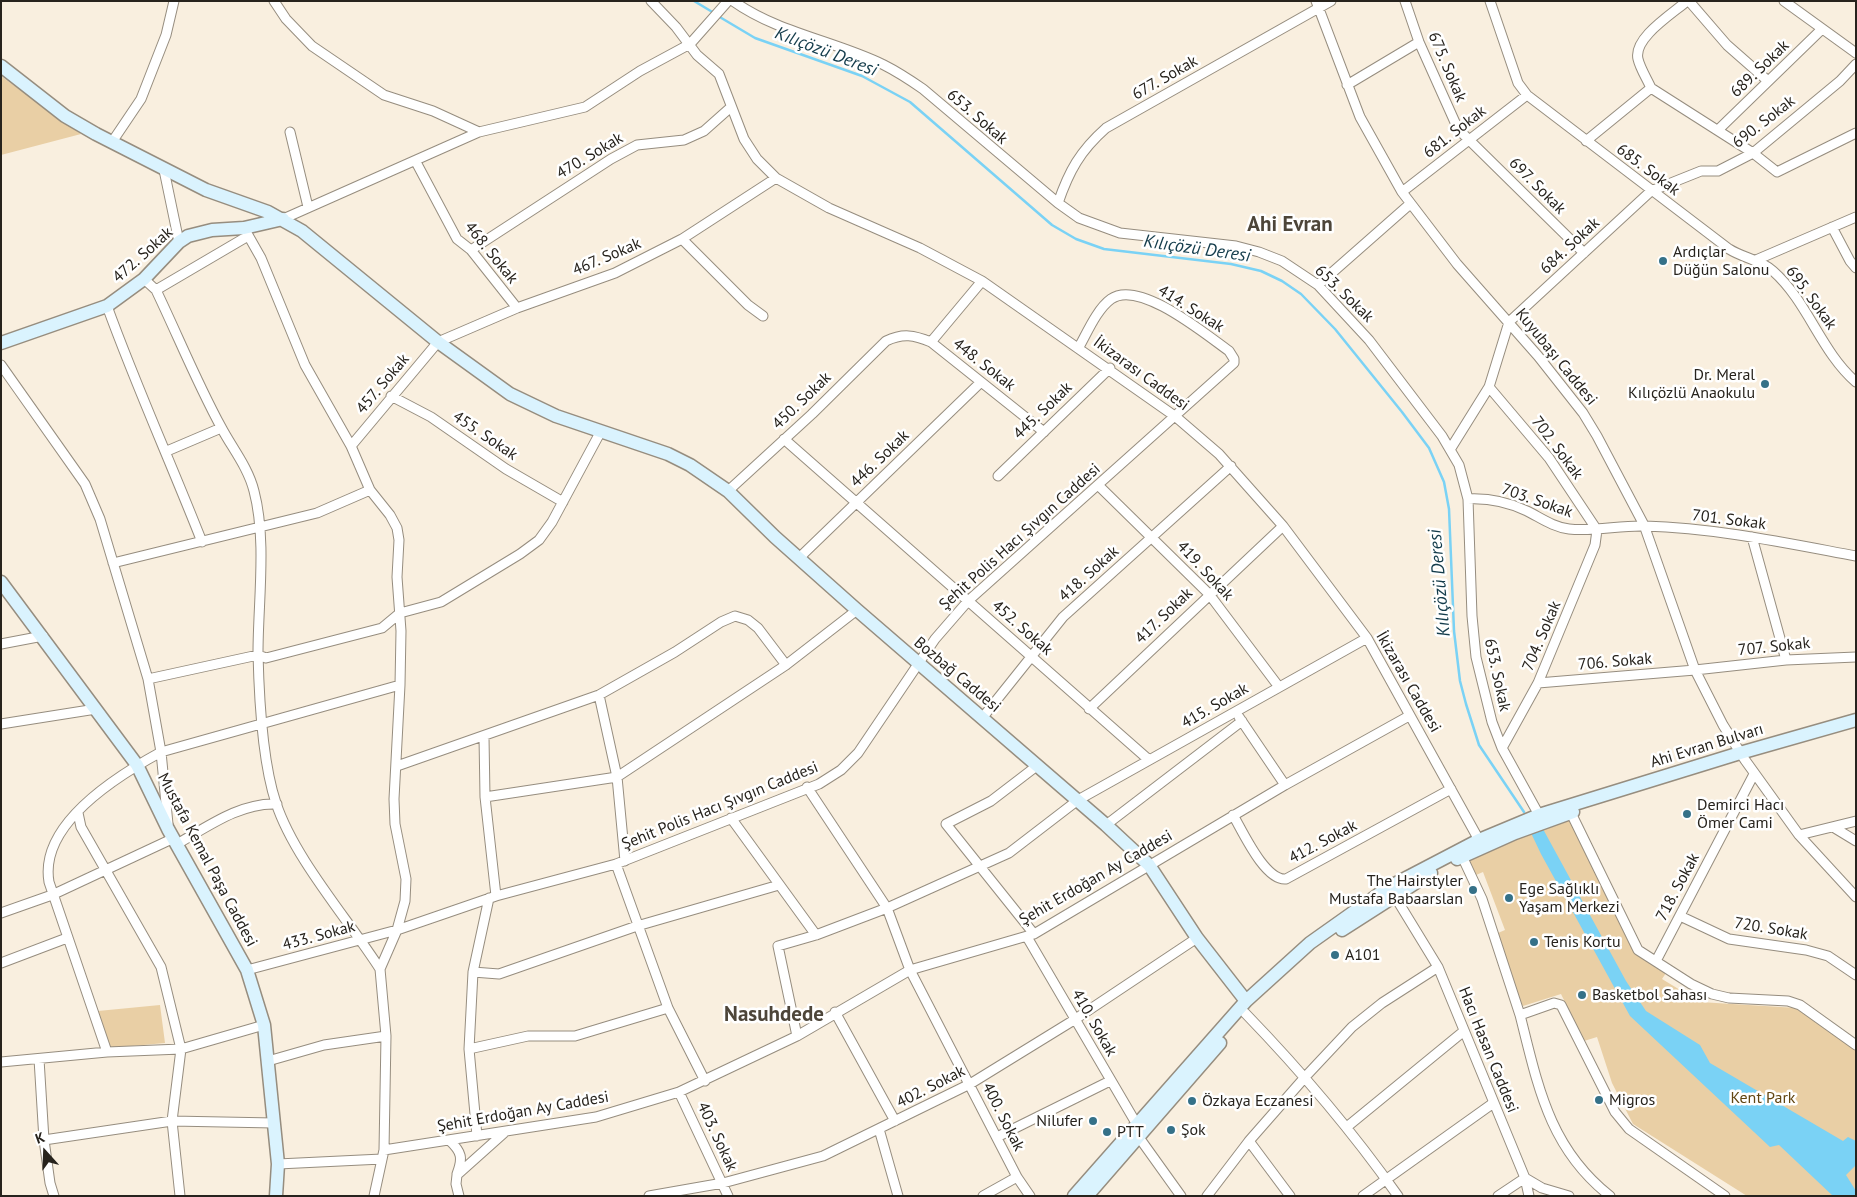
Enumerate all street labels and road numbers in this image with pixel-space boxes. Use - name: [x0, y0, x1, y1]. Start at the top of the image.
- street label: 675. Sokak: [1424, 29, 1470, 105]
- street label: 689. Sokak: [1727, 36, 1793, 102]
- street label: 677. Sokak: [1129, 52, 1201, 104]
- street label: 653. Sokak: [943, 85, 1011, 149]
- street label: 690. Sokak: [1729, 92, 1799, 152]
- street label: 681. Sokak: [1420, 102, 1490, 162]
- street label: 470. Sokak: [553, 129, 627, 183]
- street label: 685. Sokak: [1613, 140, 1683, 200]
- street label: 697. Sokak: [1505, 154, 1569, 218]
- street label: 684. Sokak: [1536, 214, 1604, 278]
- street label: 468. Sokak: [460, 218, 522, 288]
- street label: 472. Sokak: [109, 223, 177, 287]
- street label: 467. Sokak: [570, 234, 644, 280]
- street label: 653. Sokak: [1311, 261, 1377, 327]
- street label: 695. Sokak: [1781, 262, 1841, 334]
- street label: 414. Sokak: [1154, 281, 1228, 337]
- street label: Kuyubaşı Caddesi: [1511, 305, 1601, 409]
- street label: İkizarası Caddesi: [1089, 333, 1193, 415]
- street label: 448. Sokak: [949, 335, 1019, 395]
- street label: 457. Sokak: [352, 350, 414, 418]
- street label: 450. Sokak: [769, 368, 835, 434]
- street label: 445. Sokak: [1010, 378, 1076, 444]
- street label: 455. Sokak: [449, 407, 521, 465]
- street label: 702. Sokak: [1527, 413, 1587, 483]
- street label: 446. Sokak: [847, 426, 913, 492]
- street label: Şehit Polis Hacı Şıvgın Caddesi: [935, 460, 1105, 614]
- street label: 703. Sokak: [1499, 480, 1575, 522]
- street label: 701. Sokak: [1691, 506, 1767, 534]
- street label: 419. Sokak: [1173, 537, 1237, 605]
- street label: 418. Sokak: [1055, 542, 1123, 606]
- street label: 417. Sokak: [1131, 584, 1197, 648]
- street label: 452. Sokak: [988, 596, 1056, 660]
- street label: 704. Sokak: [1519, 598, 1565, 674]
- street label: İkizarası Caddesi: [1371, 628, 1445, 736]
- street label: Bozbağ Caddesi: [910, 633, 1004, 717]
- street label: 707. Sokak: [1737, 634, 1811, 660]
- street label: 653. Sokak: [1480, 637, 1514, 713]
- street label: 706. Sokak: [1577, 649, 1653, 675]
- street label: 415. Sokak: [1178, 679, 1252, 733]
- street label: Ahi Evran Bulvarı: [1648, 720, 1766, 772]
- street label: Şehit Polis Hacı Şıvgın Caddesi: [619, 758, 821, 854]
- street label: Mustafa Kemal Paşa Caddesi: [153, 770, 261, 950]
- street label: 412. Sokak: [1286, 816, 1360, 868]
- street label: Şehit Erdoğan Ay Caddesi: [1016, 826, 1176, 930]
- street label: 718. Sokak: [1652, 850, 1704, 924]
- street label: 720. Sokak: [1733, 914, 1809, 944]
- street label: 433. Sokak: [281, 917, 357, 955]
- street label: Hacı Hasan Caddesi: [1454, 984, 1522, 1116]
- street label: 410. Sokak: [1067, 986, 1121, 1060]
- street label: 402. Sokak: [894, 1062, 968, 1112]
- street label: 400. Sokak: [978, 1080, 1028, 1154]
- street label: Şehit Erdoğan Ay Caddesi: [436, 1087, 610, 1137]
- street label: 403. Sokak: [693, 1099, 741, 1175]

